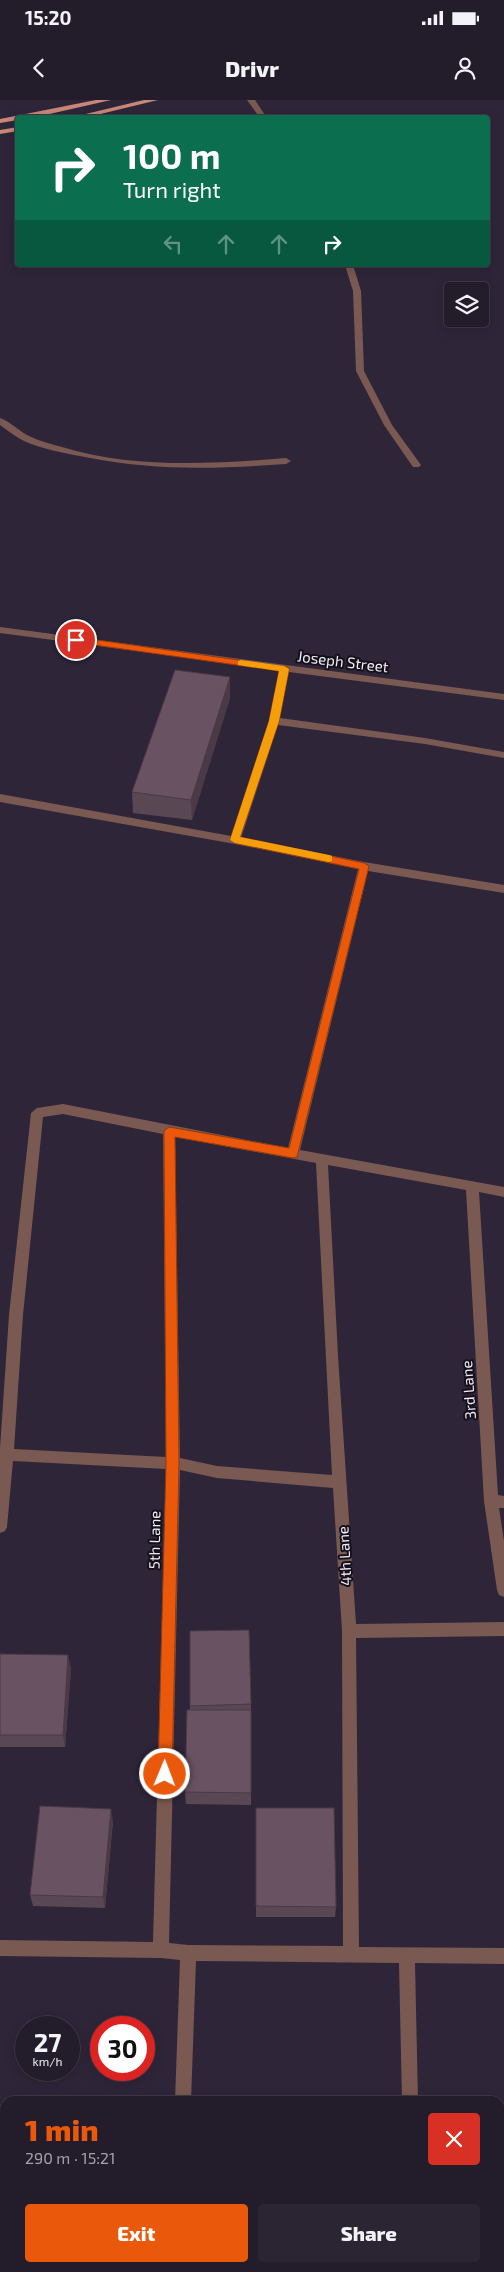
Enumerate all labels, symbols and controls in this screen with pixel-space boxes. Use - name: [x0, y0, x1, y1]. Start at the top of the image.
- text: 15:20: [25, 6, 72, 29]
- icon: back: [25, 54, 53, 82]
- icon: person: [451, 54, 479, 82]
- text: Drivr: [225, 55, 279, 81]
- text: 100 m: [123, 134, 221, 176]
- icon: right: [40, 135, 105, 200]
- text: Turn right: [123, 176, 221, 202]
- icon: left: [159, 230, 187, 258]
- icon: ahead: [212, 230, 240, 258]
- icon: ahead: [265, 230, 293, 258]
- icon: right: [318, 230, 346, 258]
- map controls: [444, 282, 489, 327]
- button: layers: [444, 282, 489, 327]
- pin: [55, 619, 97, 661]
- icon: arrive: [62, 626, 90, 654]
- street label: Joseph Street: [296, 646, 390, 676]
- street label: 3rd Lane: [457, 1360, 479, 1420]
- street label: 5th Lane: [144, 1511, 164, 1569]
- street label: 4th Lane: [333, 1526, 355, 1586]
- position arrow: [138, 1747, 190, 1799]
- speed limit sign: 30: [90, 2016, 155, 2081]
- text: 27: [34, 2027, 61, 2057]
- text: km/h: [33, 2054, 62, 2068]
- text: 1 min: [25, 2111, 99, 2147]
- button: close: [428, 2113, 480, 2165]
- text: 290 m · 15:21: [25, 2148, 115, 2167]
- button: Exit: [25, 2204, 248, 2262]
- button: Share: [258, 2204, 480, 2262]

